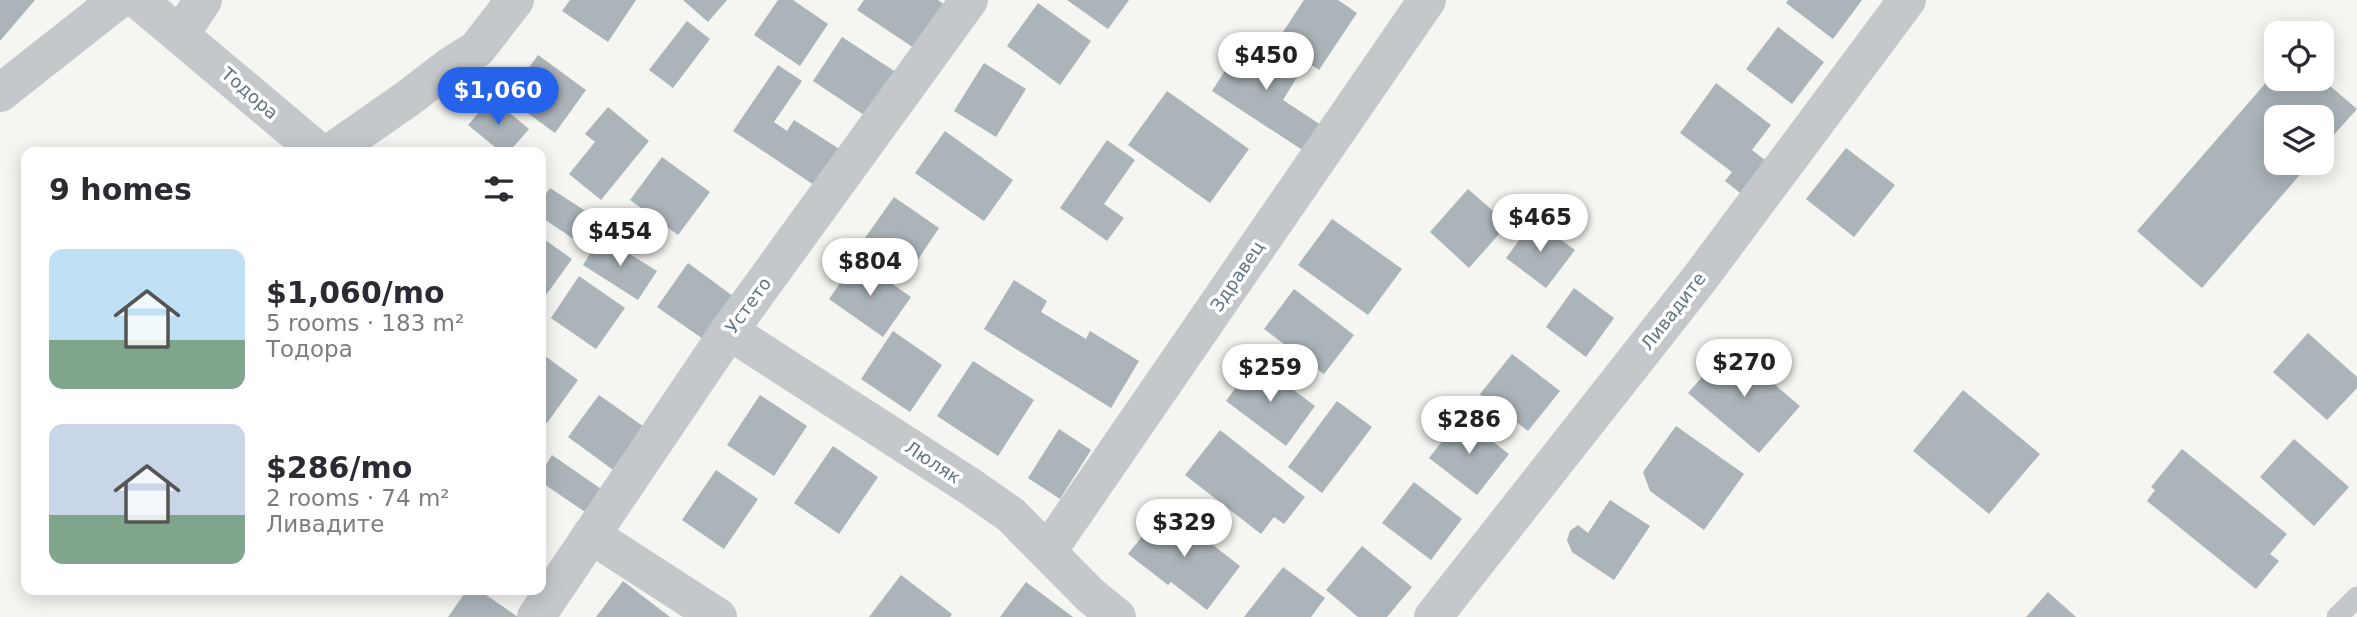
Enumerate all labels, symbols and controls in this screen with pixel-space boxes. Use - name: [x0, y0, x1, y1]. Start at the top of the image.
- map controls: [2264, 21, 2334, 175]
- button: locate: [2264, 21, 2334, 91]
- pin: $450: [1225, 32, 1307, 92]
- text: $450: [1234, 42, 1298, 68]
- street label: Тодора: [217, 62, 283, 123]
- pin: $1,060: [441, 68, 555, 127]
- text: $1,060: [454, 77, 542, 103]
- button: layers: [2264, 105, 2334, 175]
- icon: filters: [480, 170, 518, 208]
- text: 9 homes: [49, 172, 192, 207]
- pin: $465: [1499, 194, 1581, 254]
- text: $465: [1508, 204, 1572, 230]
- pin: $454: [579, 208, 661, 268]
- text: $454: [588, 218, 652, 244]
- street label: Здравец: [1206, 237, 1268, 315]
- pin: $804: [829, 238, 911, 298]
- text: $804: [838, 248, 902, 274]
- street label: Ливадите: [1636, 268, 1710, 354]
- street label: Устето: [721, 273, 775, 337]
- text: $1,060/mo: [266, 275, 445, 310]
- icon: home: [105, 277, 189, 361]
- text: 5 rooms · 183 m²: [266, 310, 464, 336]
- text: Тодора: [266, 336, 353, 362]
- pin: $270: [1703, 340, 1785, 399]
- pin: $259: [1229, 344, 1311, 404]
- text: $270: [1712, 349, 1776, 375]
- text: $259: [1238, 354, 1302, 380]
- pin: $286: [1428, 396, 1510, 456]
- text: $286: [1437, 406, 1501, 432]
- street label: Люляк: [901, 436, 965, 488]
- text: $286/mo: [266, 450, 412, 485]
- icon: home: [105, 452, 189, 536]
- text: 2 rooms · 74 m²: [266, 485, 450, 511]
- pin: $329: [1143, 500, 1225, 559]
- text: $329: [1152, 509, 1216, 535]
- text: Ливадите: [266, 511, 384, 537]

